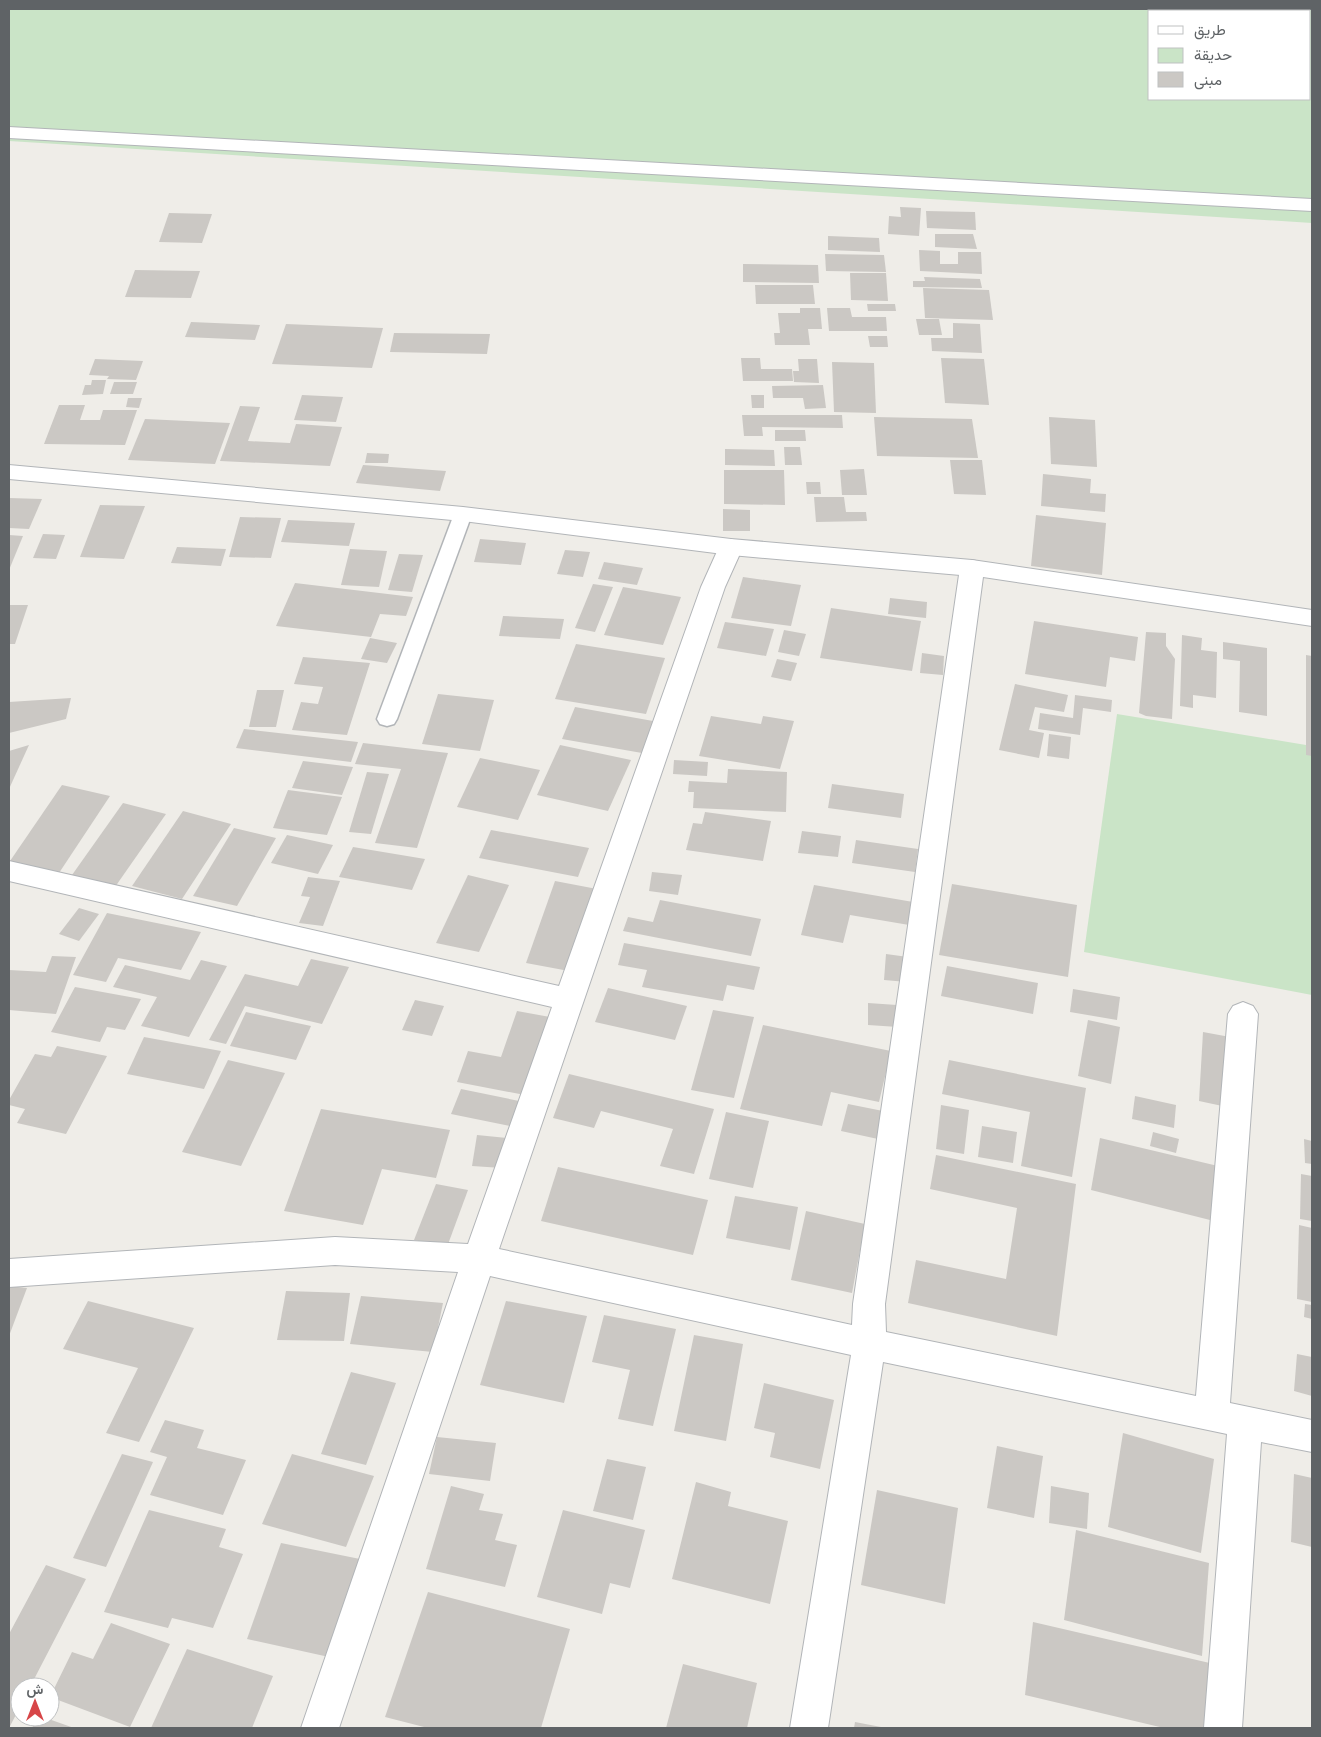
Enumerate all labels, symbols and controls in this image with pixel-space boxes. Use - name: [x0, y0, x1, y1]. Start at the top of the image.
- legend: [1148, 10, 1311, 100]
- text: طريق: [1194, 20, 1226, 40]
- text: حديقة: [1194, 45, 1232, 64]
- text: مبنى: [1194, 70, 1222, 90]
- north arrow: [10, 1677, 60, 1727]
- text: ش: [27, 1680, 44, 1698]

